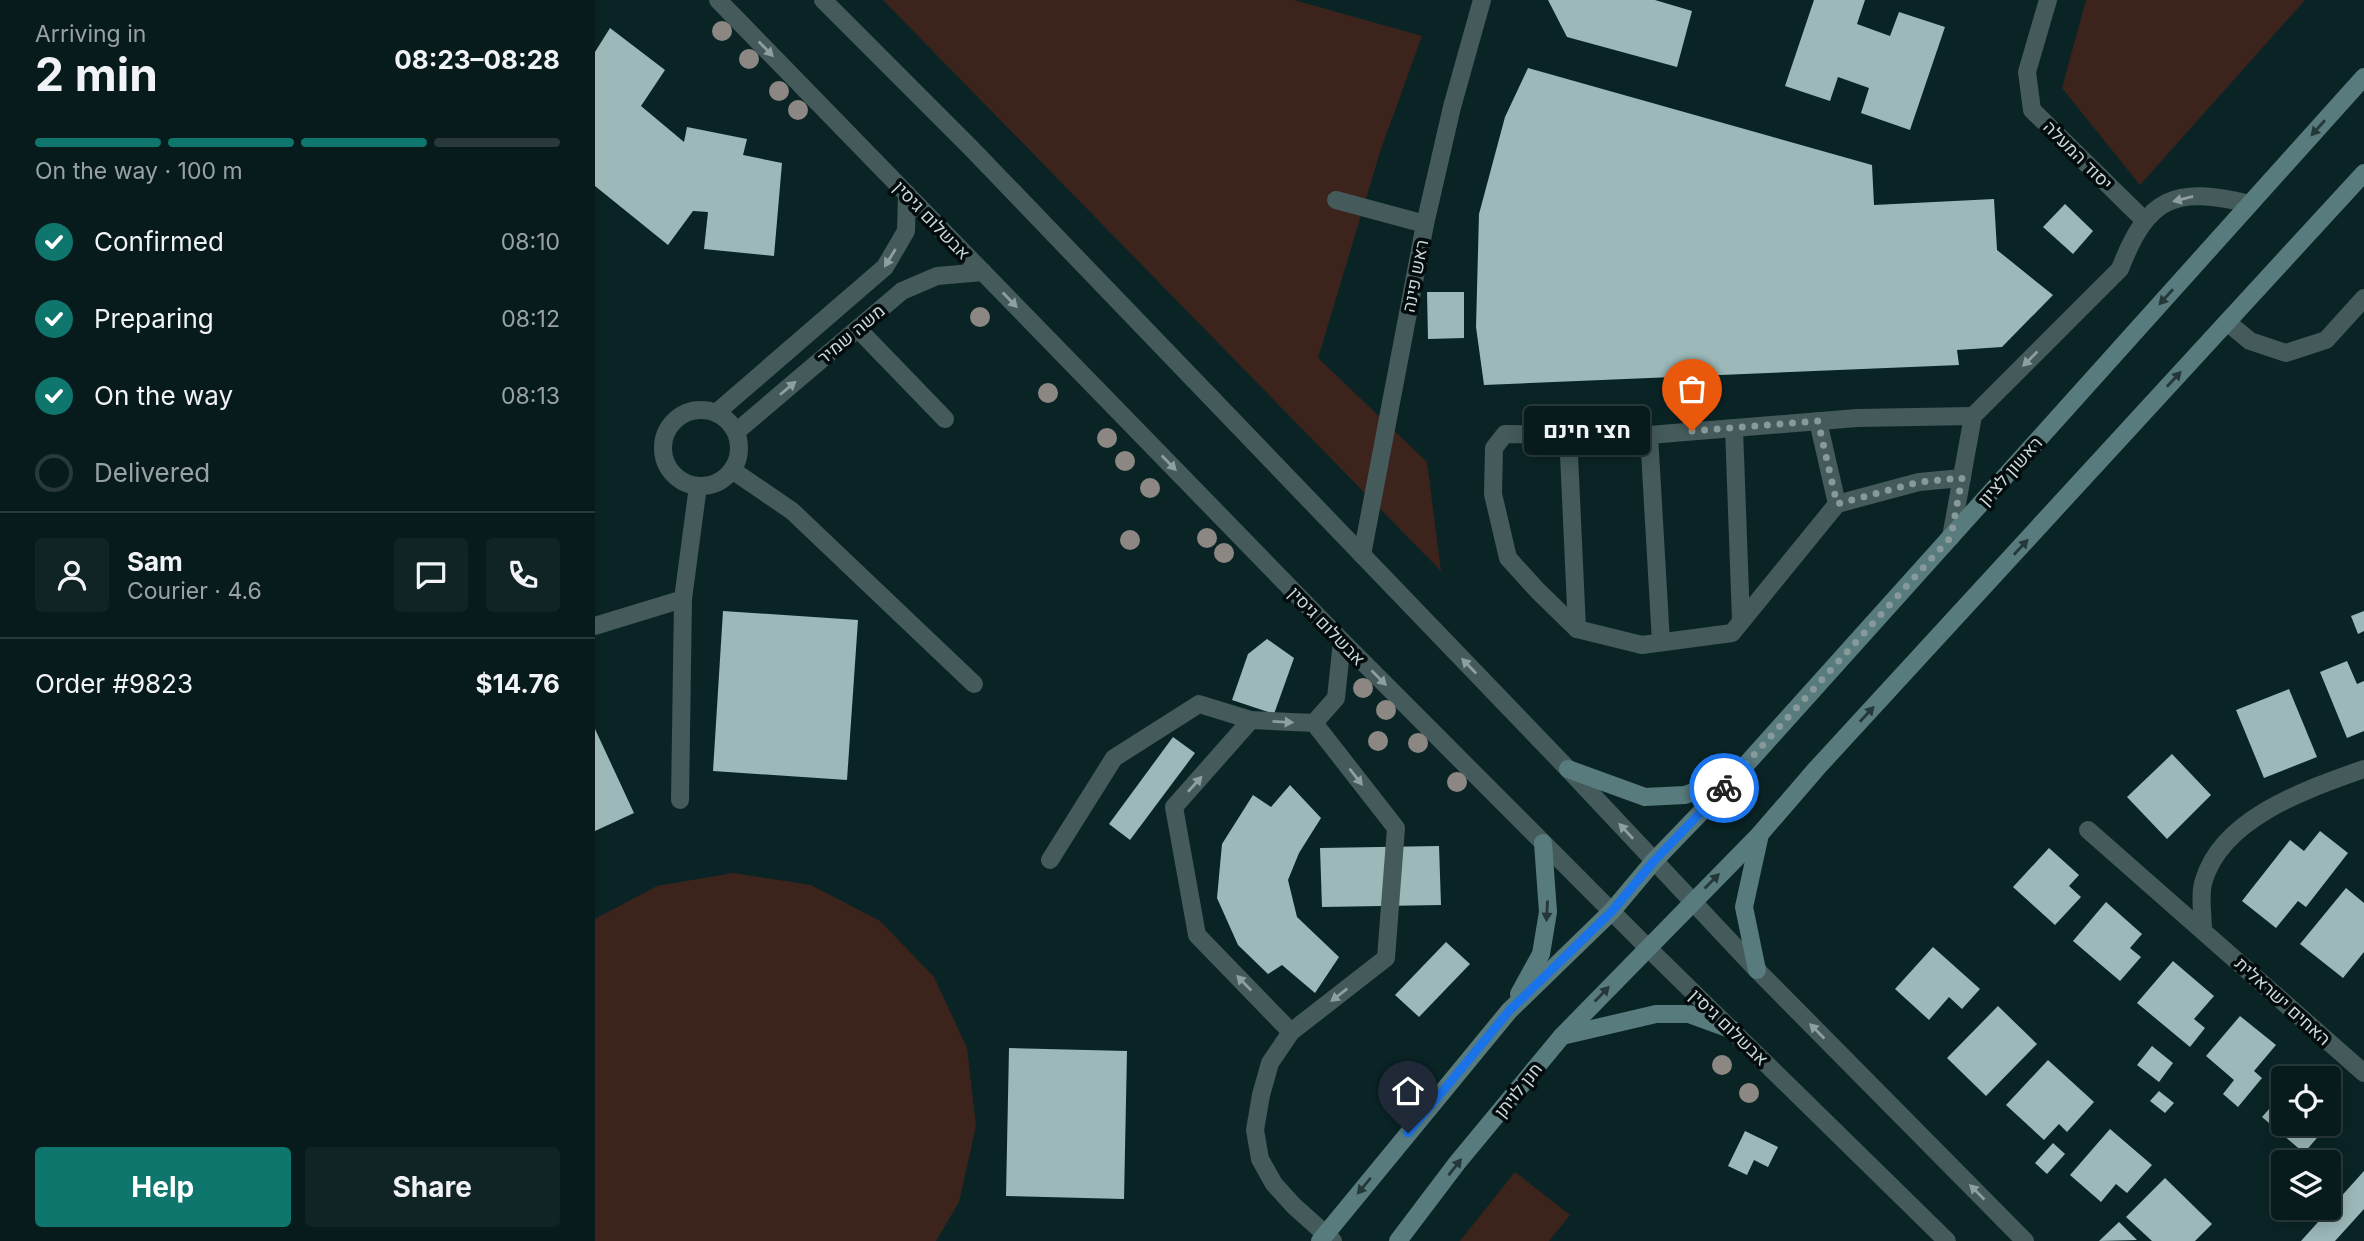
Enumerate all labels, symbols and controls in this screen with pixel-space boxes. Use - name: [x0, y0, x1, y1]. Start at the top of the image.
- text: Arriving in: [35, 20, 146, 48]
- one-way arrow: [758, 41, 774, 57]
- text: 08:23–08:28: [394, 44, 560, 75]
- text: 2 min: [35, 46, 158, 102]
- street label: יסוד המעלה: [2039, 116, 2117, 194]
- one-way arrow: [2311, 119, 2327, 136]
- text: On the way · 100 m: [35, 157, 243, 185]
- street label: אבשלום גיסין: [889, 176, 975, 264]
- one-way arrow: [2172, 194, 2194, 205]
- icon: check: [35, 223, 73, 261]
- text: Confirmed: [94, 226, 224, 257]
- text: 08:10: [501, 228, 560, 256]
- street label: ראש פינה: [1398, 238, 1432, 314]
- one-way arrow: [884, 248, 897, 268]
- one-way arrow: [2158, 288, 2174, 306]
- one-way arrow: [1002, 291, 1018, 308]
- icon: check: [35, 300, 73, 338]
- street label: משה שמיר: [813, 300, 889, 368]
- text: Preparing: [94, 303, 214, 334]
- text: 08:12: [501, 305, 560, 333]
- one-way arrow: [2022, 350, 2039, 367]
- pin: [1662, 359, 1722, 431]
- icon: bag: [1673, 370, 1711, 408]
- one-way arrow: [2166, 371, 2182, 388]
- icon: check: [35, 377, 73, 415]
- text: On the way: [94, 380, 233, 411]
- one-way arrow: [779, 381, 796, 396]
- text: 08:13: [501, 382, 560, 410]
- callout: חצי חינם: [1524, 406, 1650, 456]
- text: חצי חינם: [1543, 416, 1631, 444]
- street label: ראשון לציון: [1974, 432, 2046, 510]
- one-way arrow: [1160, 454, 1176, 471]
- text: Delivered: [94, 457, 210, 488]
- button: person: [35, 538, 109, 612]
- button: chat: [394, 538, 468, 612]
- button: phone: [486, 538, 560, 612]
- one-way arrow: [2012, 539, 2028, 556]
- text: Sam: [127, 546, 183, 577]
- text: Courier · 4.6: [127, 577, 262, 605]
- street label: אבשלום גיסין: [1284, 582, 1370, 670]
- one-way arrow: [1461, 658, 1477, 675]
- text: Order #9823: [35, 668, 193, 699]
- text: $14.76: [475, 668, 560, 699]
- one-way arrow: [1370, 670, 1387, 686]
- one-way arrow: [1858, 706, 1874, 723]
- one-way arrow: [1272, 716, 1294, 727]
- courier: [1689, 753, 1759, 823]
- one-way arrow: [1349, 768, 1363, 786]
- icon: bike: [1705, 769, 1743, 807]
- one-way arrow: [1187, 775, 1203, 793]
- one-way arrow: [1618, 822, 1634, 840]
- one-way arrow: [1704, 873, 1721, 890]
- one-way arrow: [1541, 900, 1552, 922]
- street label: האחים ישראלית: [2231, 953, 2335, 1049]
- one-way arrow: [1235, 974, 1252, 991]
- street label: אבשלום גיסין: [1685, 984, 1773, 1070]
- one-way arrow: [1593, 986, 1609, 1003]
- one-way arrow: [1330, 987, 1348, 1002]
- one-way arrow: [1809, 1022, 1826, 1039]
- street label: חנן לויתן: [1490, 1058, 1546, 1122]
- pin: [1378, 1061, 1438, 1133]
- map controls: [2271, 1066, 2341, 1220]
- button: locate: [2271, 1066, 2341, 1136]
- icon: home: [1389, 1072, 1427, 1110]
- button: Help: [35, 1147, 291, 1227]
- button: Share: [305, 1147, 560, 1227]
- button: layers: [2271, 1150, 2341, 1220]
- one-way arrow: [1447, 1159, 1462, 1177]
- one-way arrow: [1357, 1177, 1372, 1194]
- one-way arrow: [1969, 1185, 1986, 1201]

